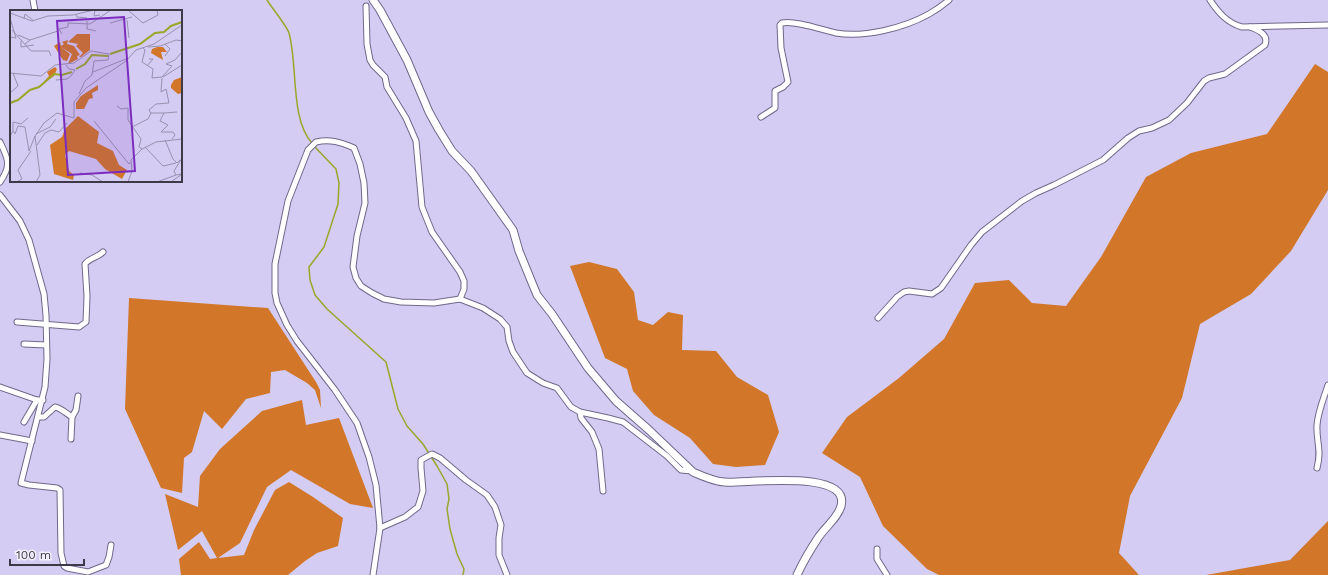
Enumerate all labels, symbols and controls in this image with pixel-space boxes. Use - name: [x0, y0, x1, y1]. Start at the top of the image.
- inset map: [10, 10, 182, 182]
- scale bar: [10, 541, 84, 567]
- text: 100 m: [16, 548, 51, 562]

